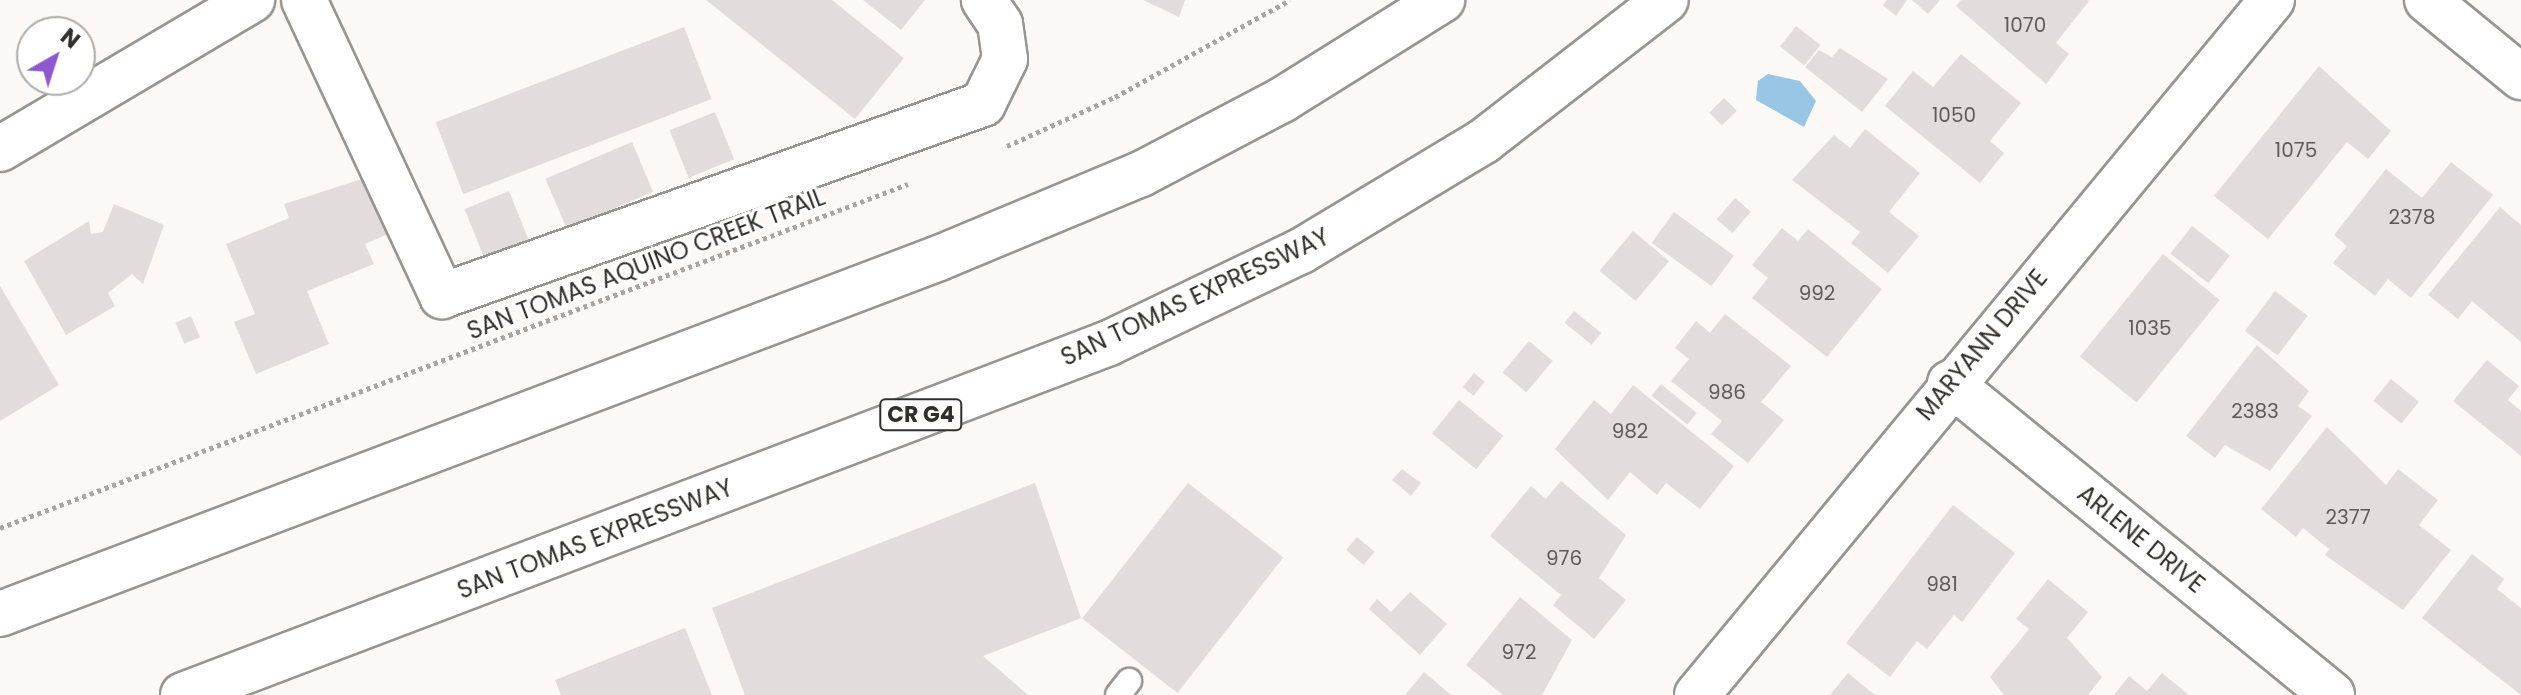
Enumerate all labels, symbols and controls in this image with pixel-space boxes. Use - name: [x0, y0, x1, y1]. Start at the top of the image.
- house number: 1070: [2004, 13, 2046, 37]
- north arrow: [16, 16, 96, 96]
- text: N: [54, 21, 86, 56]
- house number: 1050: [1932, 103, 1976, 127]
- house number: 1075: [2275, 138, 2317, 162]
- street label: SAN TOMAS AQUINO CREEK TRAIL: [463, 182, 829, 346]
- house number: 2378: [2389, 205, 2435, 229]
- street label: SAN TOMAS EXPRESSWAY: [1056, 222, 1334, 372]
- street label: MARYANN DRIVE: [1911, 264, 2053, 426]
- house number: 992: [1799, 281, 1835, 305]
- house number: 1035: [2128, 316, 2172, 340]
- house number: 986: [1708, 380, 1746, 404]
- road number: CR G4: [879, 397, 963, 433]
- house number: 2383: [2231, 399, 2279, 423]
- house number: 982: [1612, 419, 1648, 443]
- street label: SAN TOMAS EXPRESSWAY: [453, 473, 737, 605]
- street label: ARLENE DRIVE: [2072, 479, 2210, 599]
- house number: 2377: [2325, 505, 2371, 529]
- house number: 976: [1546, 546, 1582, 570]
- house number: 981: [1926, 572, 1958, 596]
- house number: 972: [1501, 640, 1537, 664]

